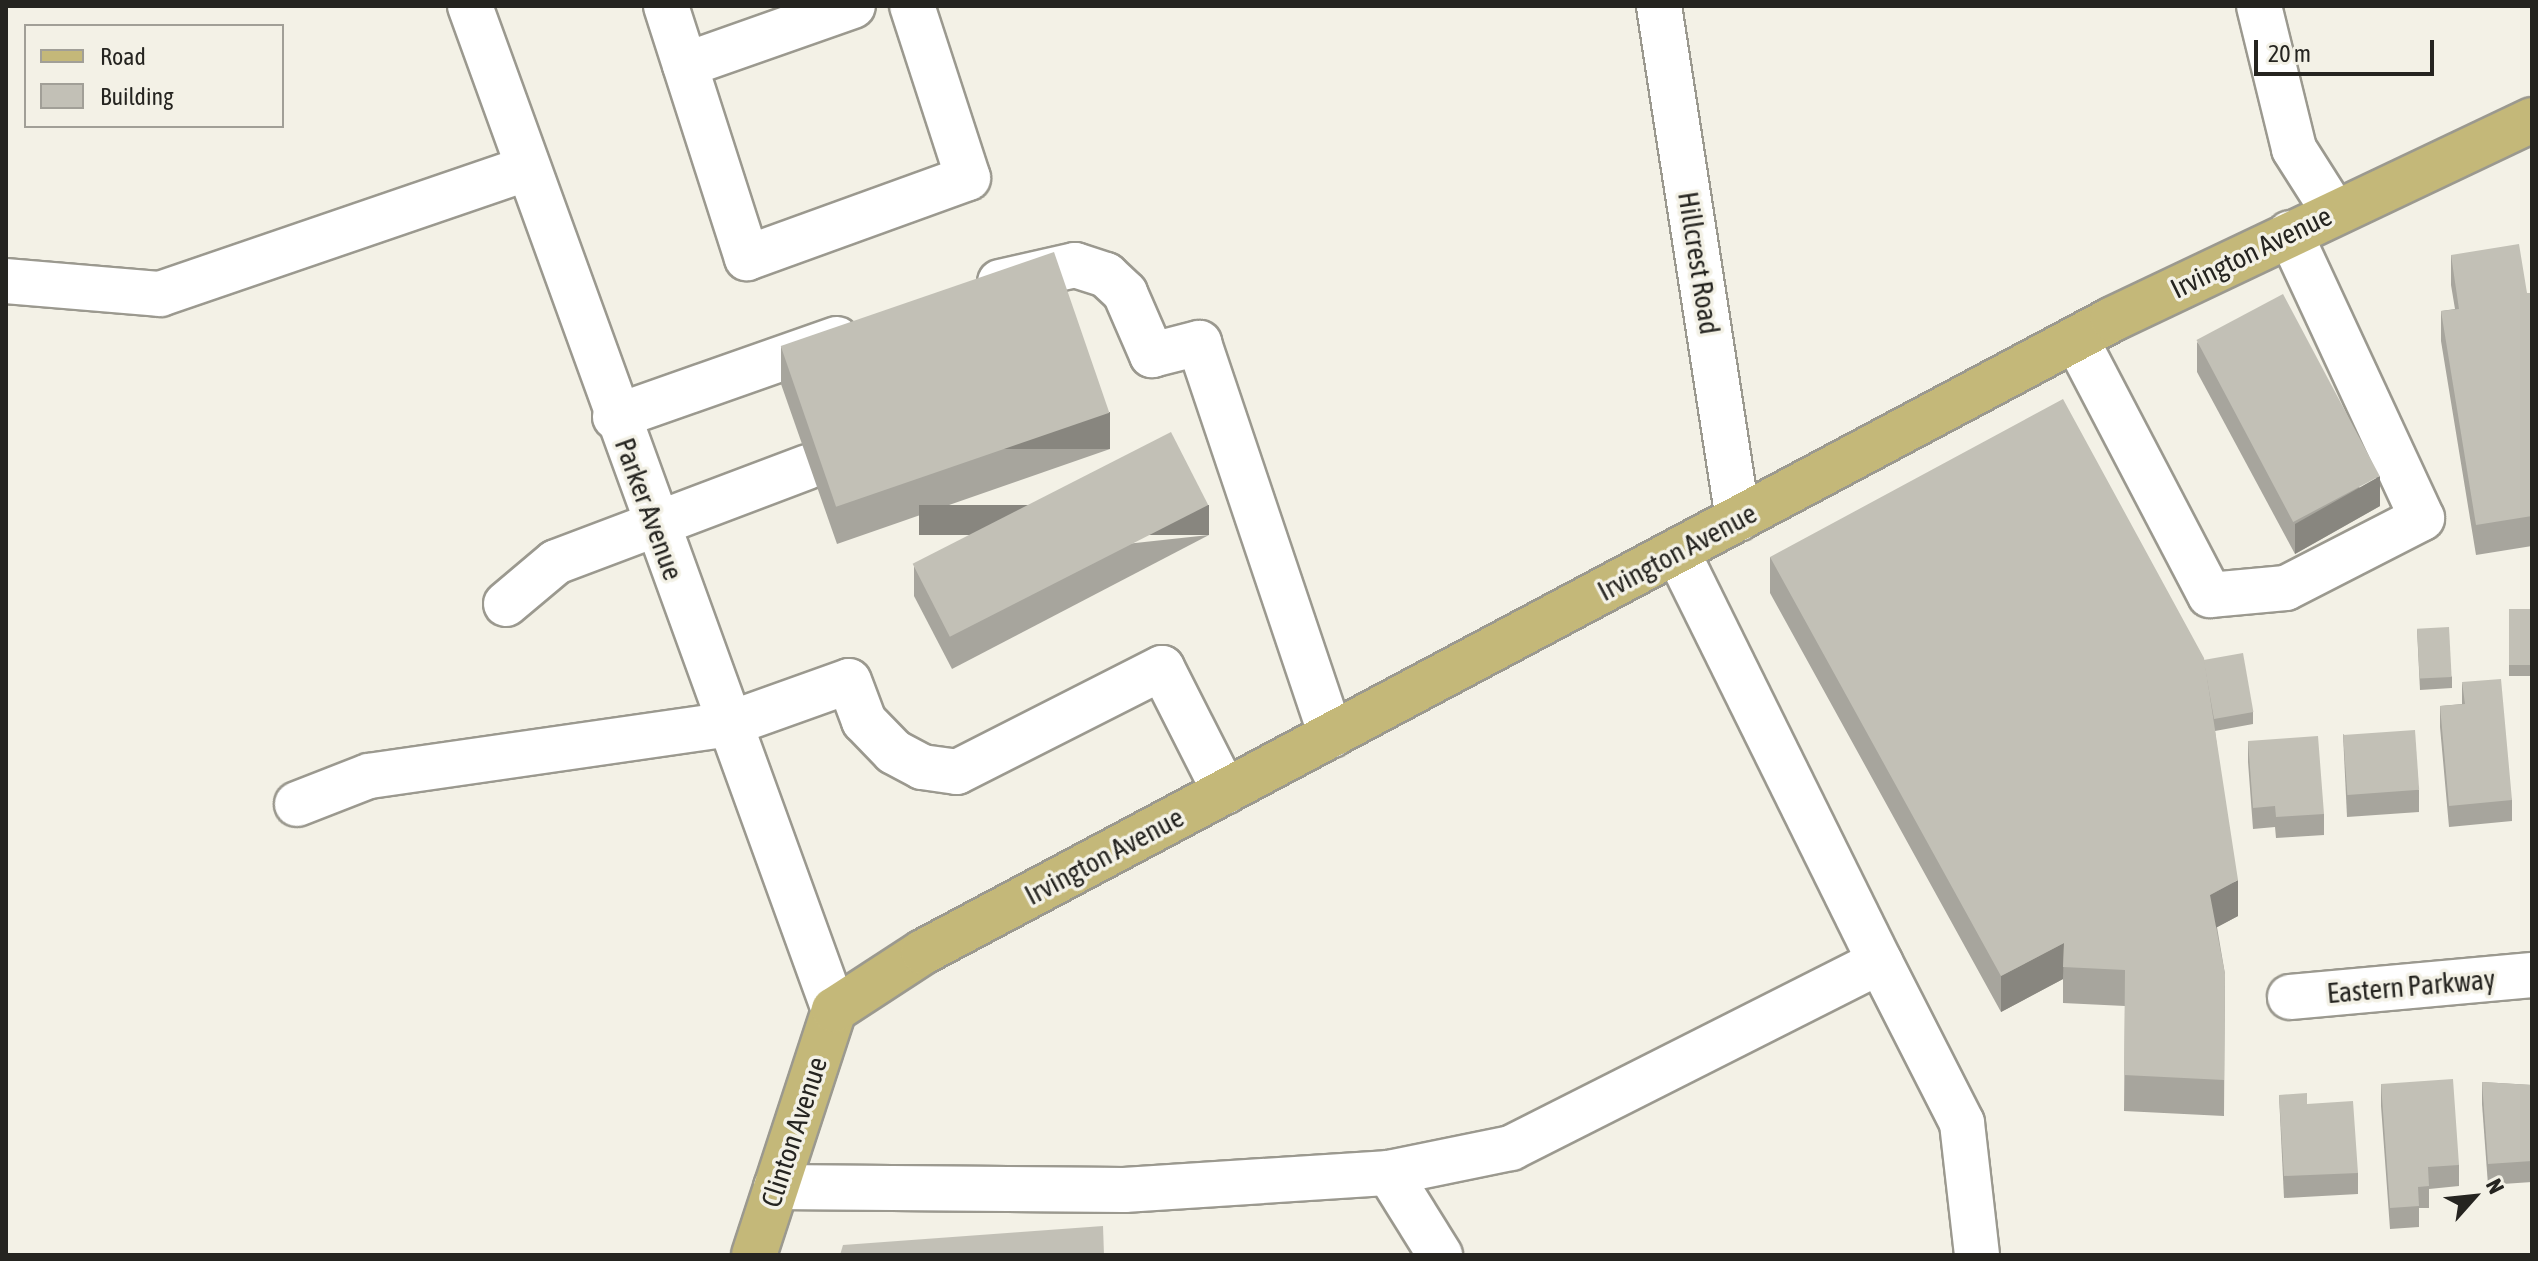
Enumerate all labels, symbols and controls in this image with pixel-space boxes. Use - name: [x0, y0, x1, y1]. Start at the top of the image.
- legend: [24, 24, 284, 128]
- scale bar: [2258, 24, 2438, 74]
- text: 20 m: [2268, 40, 2311, 67]
- text: Road: [100, 43, 146, 70]
- text: Building: [100, 83, 173, 110]
- street label: Hillcrest Road: [1671, 189, 1727, 337]
- street label: Irvington Avenue: [2165, 199, 2337, 305]
- street label: Parker Avenue: [608, 433, 690, 585]
- street label: Irvington Avenue: [1592, 496, 1762, 608]
- street label: Irvington Avenue: [1019, 800, 1189, 912]
- street label: Eastern Parkway: [2325, 962, 2497, 1010]
- street label: Clinton Avenue: [754, 1053, 834, 1211]
- north arrow: [2434, 1157, 2514, 1237]
- text: N: [2481, 1174, 2510, 1198]

